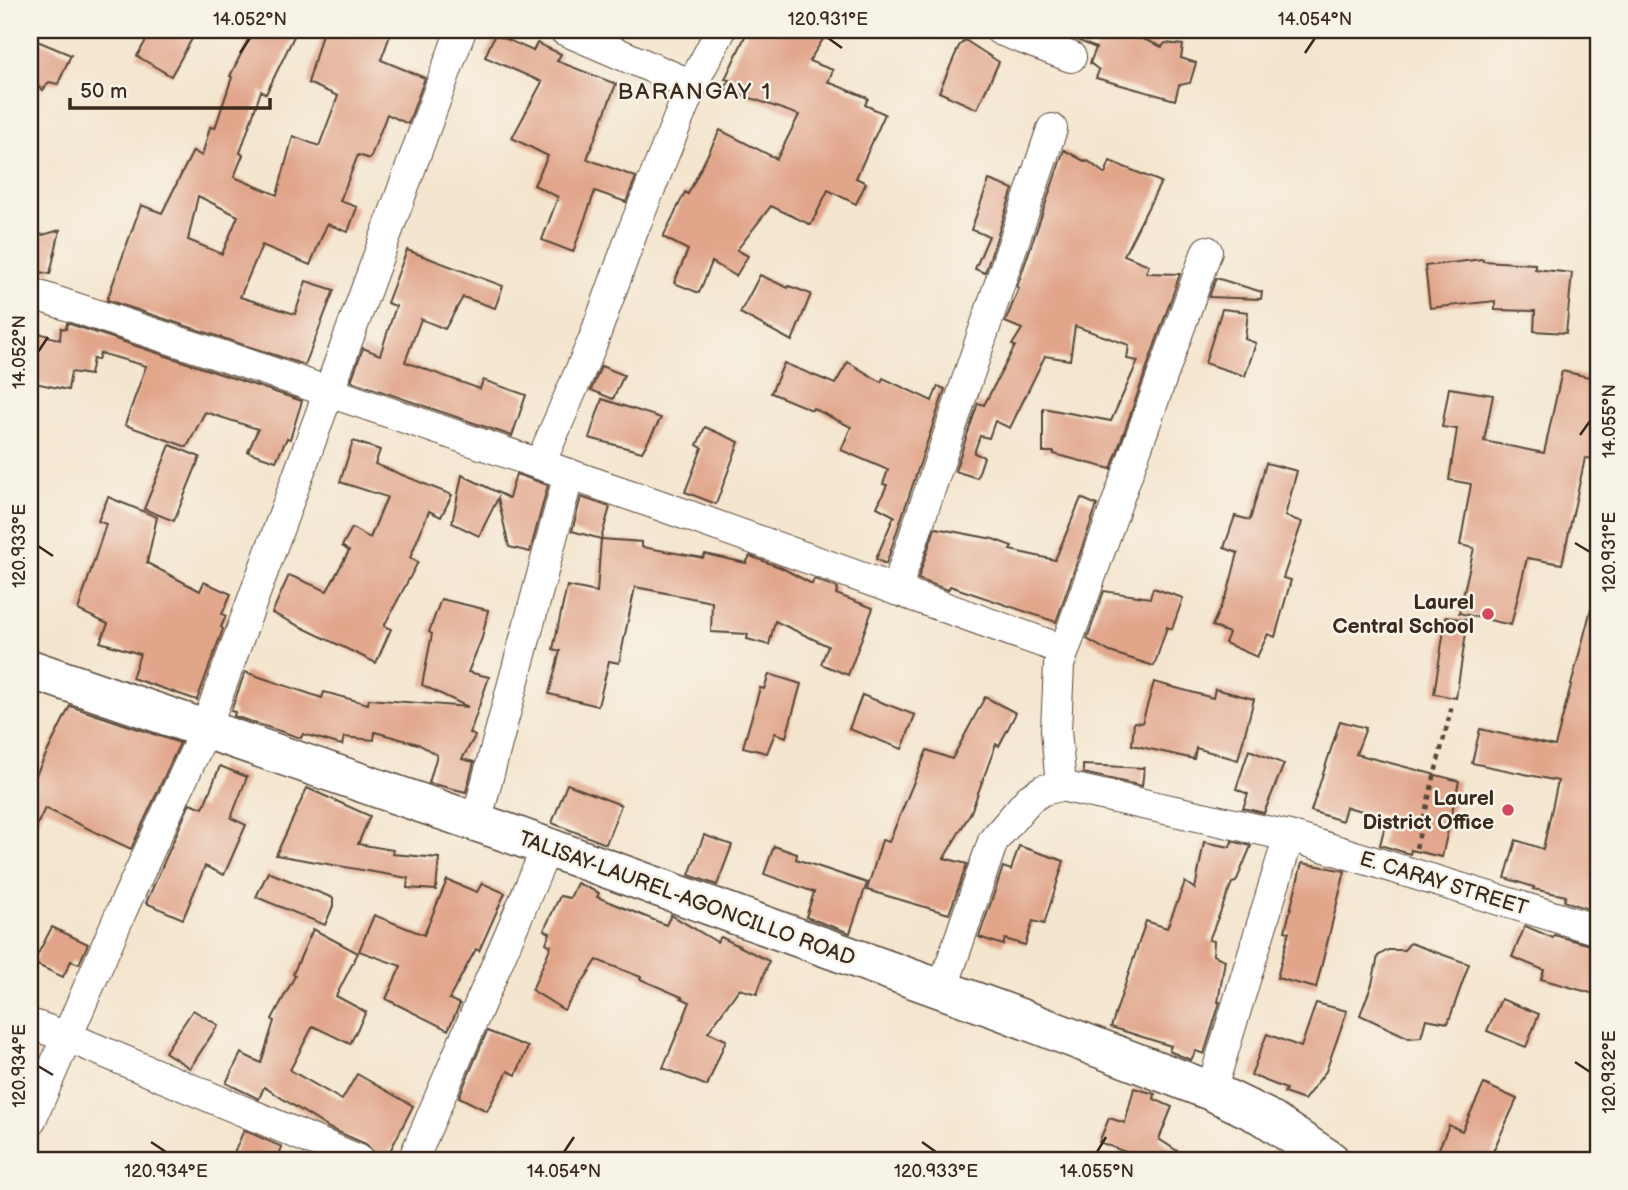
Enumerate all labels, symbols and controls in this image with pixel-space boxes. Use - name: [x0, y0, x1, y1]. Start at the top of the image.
- text: 14.052°N: [213, 9, 287, 30]
- text: 120.931°E: [788, 9, 868, 30]
- text: 14.054°N: [1278, 9, 1352, 30]
- scale bar: [70, 66, 270, 110]
- district label: BARANGAY 1: [618, 78, 772, 106]
- text: 50 m: [80, 79, 127, 104]
- text: 14.052°N: [9, 315, 30, 389]
- text: 14.055°N: [1599, 384, 1620, 458]
- text: 120.933°E: [9, 504, 30, 588]
- text: 120.931°E: [1599, 512, 1620, 592]
- place label: Laurel Central School: [1333, 590, 1474, 639]
- marker: Laurel Central School: [1480, 606, 1496, 622]
- place label: Laurel District Office: [1362, 786, 1494, 835]
- marker: Laurel District Office: [1500, 802, 1516, 818]
- street label: TALISAY-LAUREL-AGONCILLO ROAD: [515, 826, 859, 971]
- street label: E. CARAY STREET: [1357, 846, 1531, 921]
- text: 120.934°E: [9, 1024, 30, 1108]
- text: 120.932°E: [1599, 1030, 1620, 1114]
- text: 120.934°E: [124, 1161, 208, 1182]
- text: 14.054°N: [527, 1161, 601, 1182]
- text: 120.933°E: [894, 1161, 978, 1182]
- text: 14.055°N: [1060, 1161, 1134, 1182]

